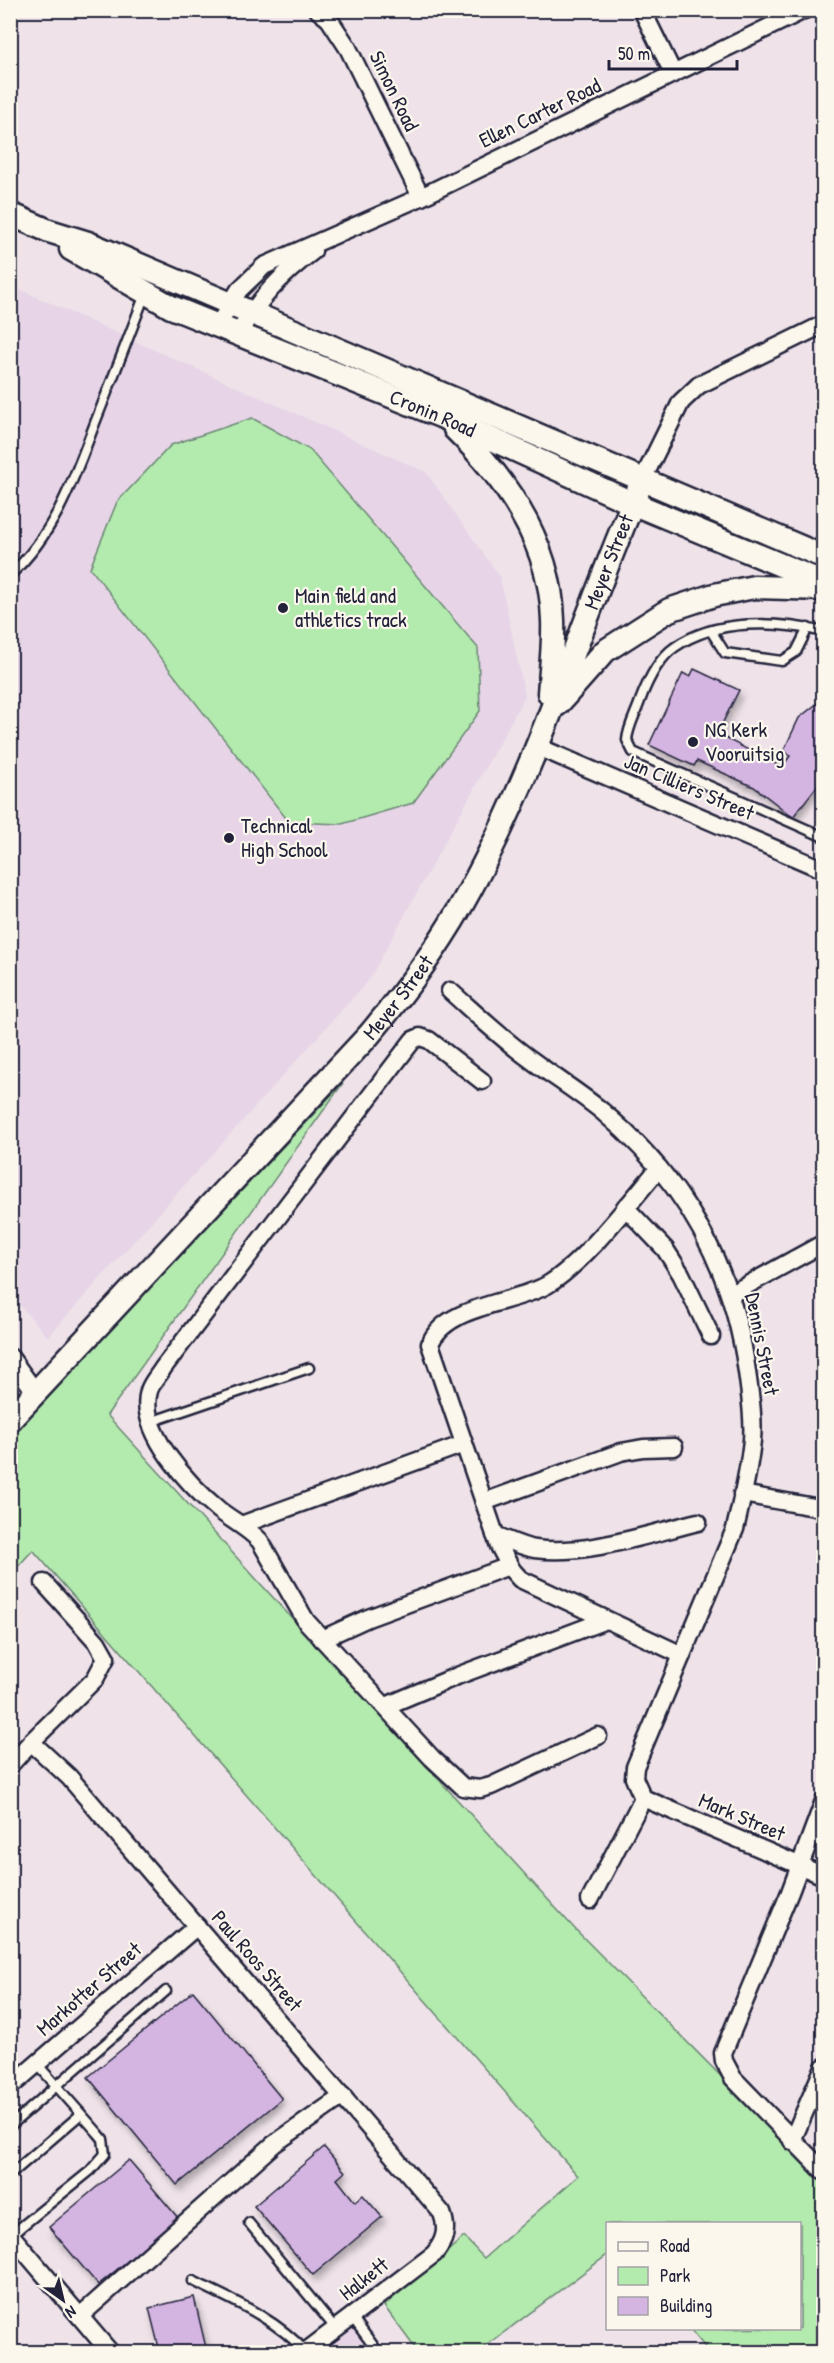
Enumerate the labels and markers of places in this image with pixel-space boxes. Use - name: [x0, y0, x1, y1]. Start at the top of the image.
- place label: Main field and athletics track: [295, 581, 407, 634]
- marker: Main field and athletics track: [276, 601, 290, 615]
- place label: NG Kerk Vooruitsig: [705, 715, 784, 768]
- marker: NG Kerk Vooruitsig: [686, 735, 700, 749]
- place label: Technical High School: [241, 811, 328, 864]
- marker: Technical High School: [222, 831, 236, 845]

